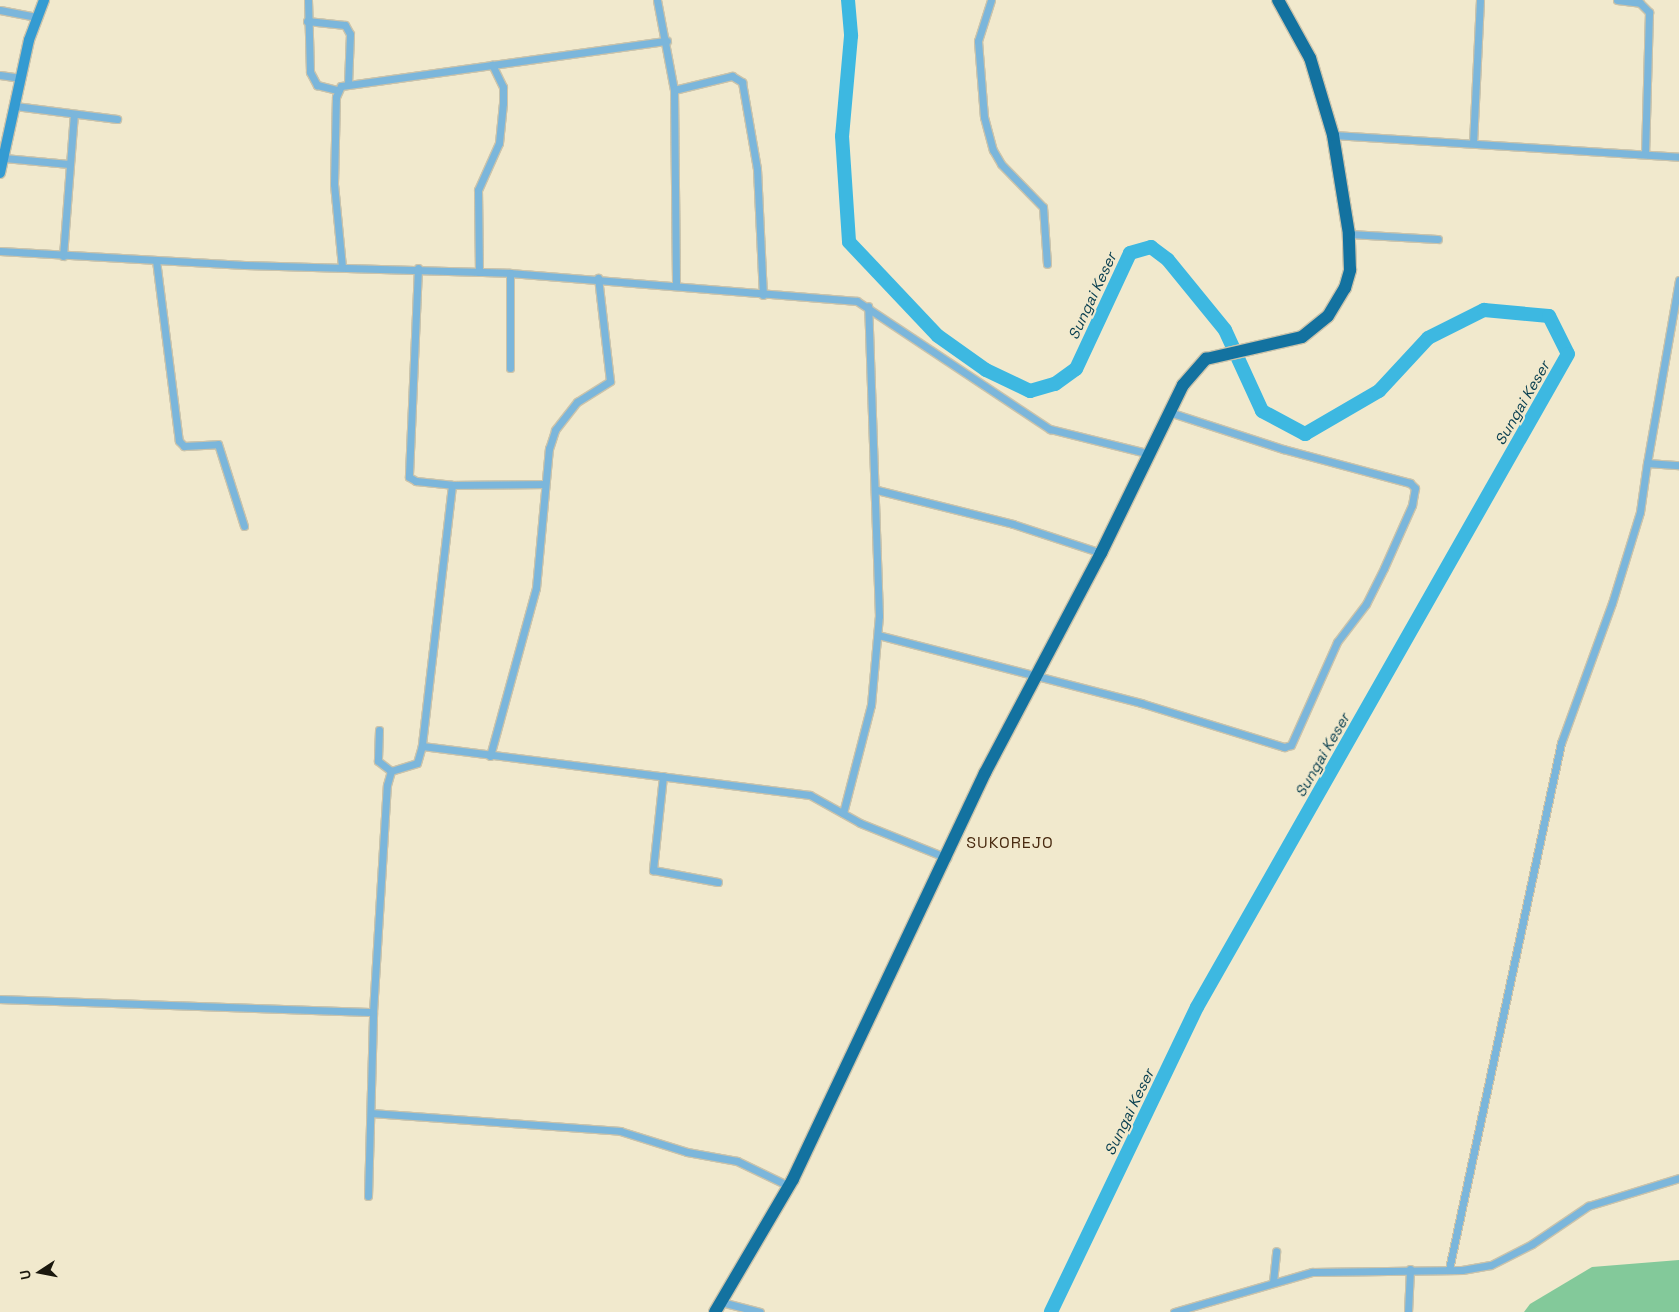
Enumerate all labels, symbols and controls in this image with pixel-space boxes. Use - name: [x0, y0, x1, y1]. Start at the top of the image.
- water label: Sungai Keser: [1064, 250, 1120, 342]
- water label: Sungai Keser: [1491, 358, 1553, 448]
- water label: Sungai Keser: [1291, 710, 1353, 800]
- district label: SUKOREJO: [965, 833, 1055, 853]
- water label: Sungai Keser: [1100, 1066, 1158, 1158]
- north arrow: [15, 1247, 65, 1297]
- text: U: [16, 1269, 35, 1281]

